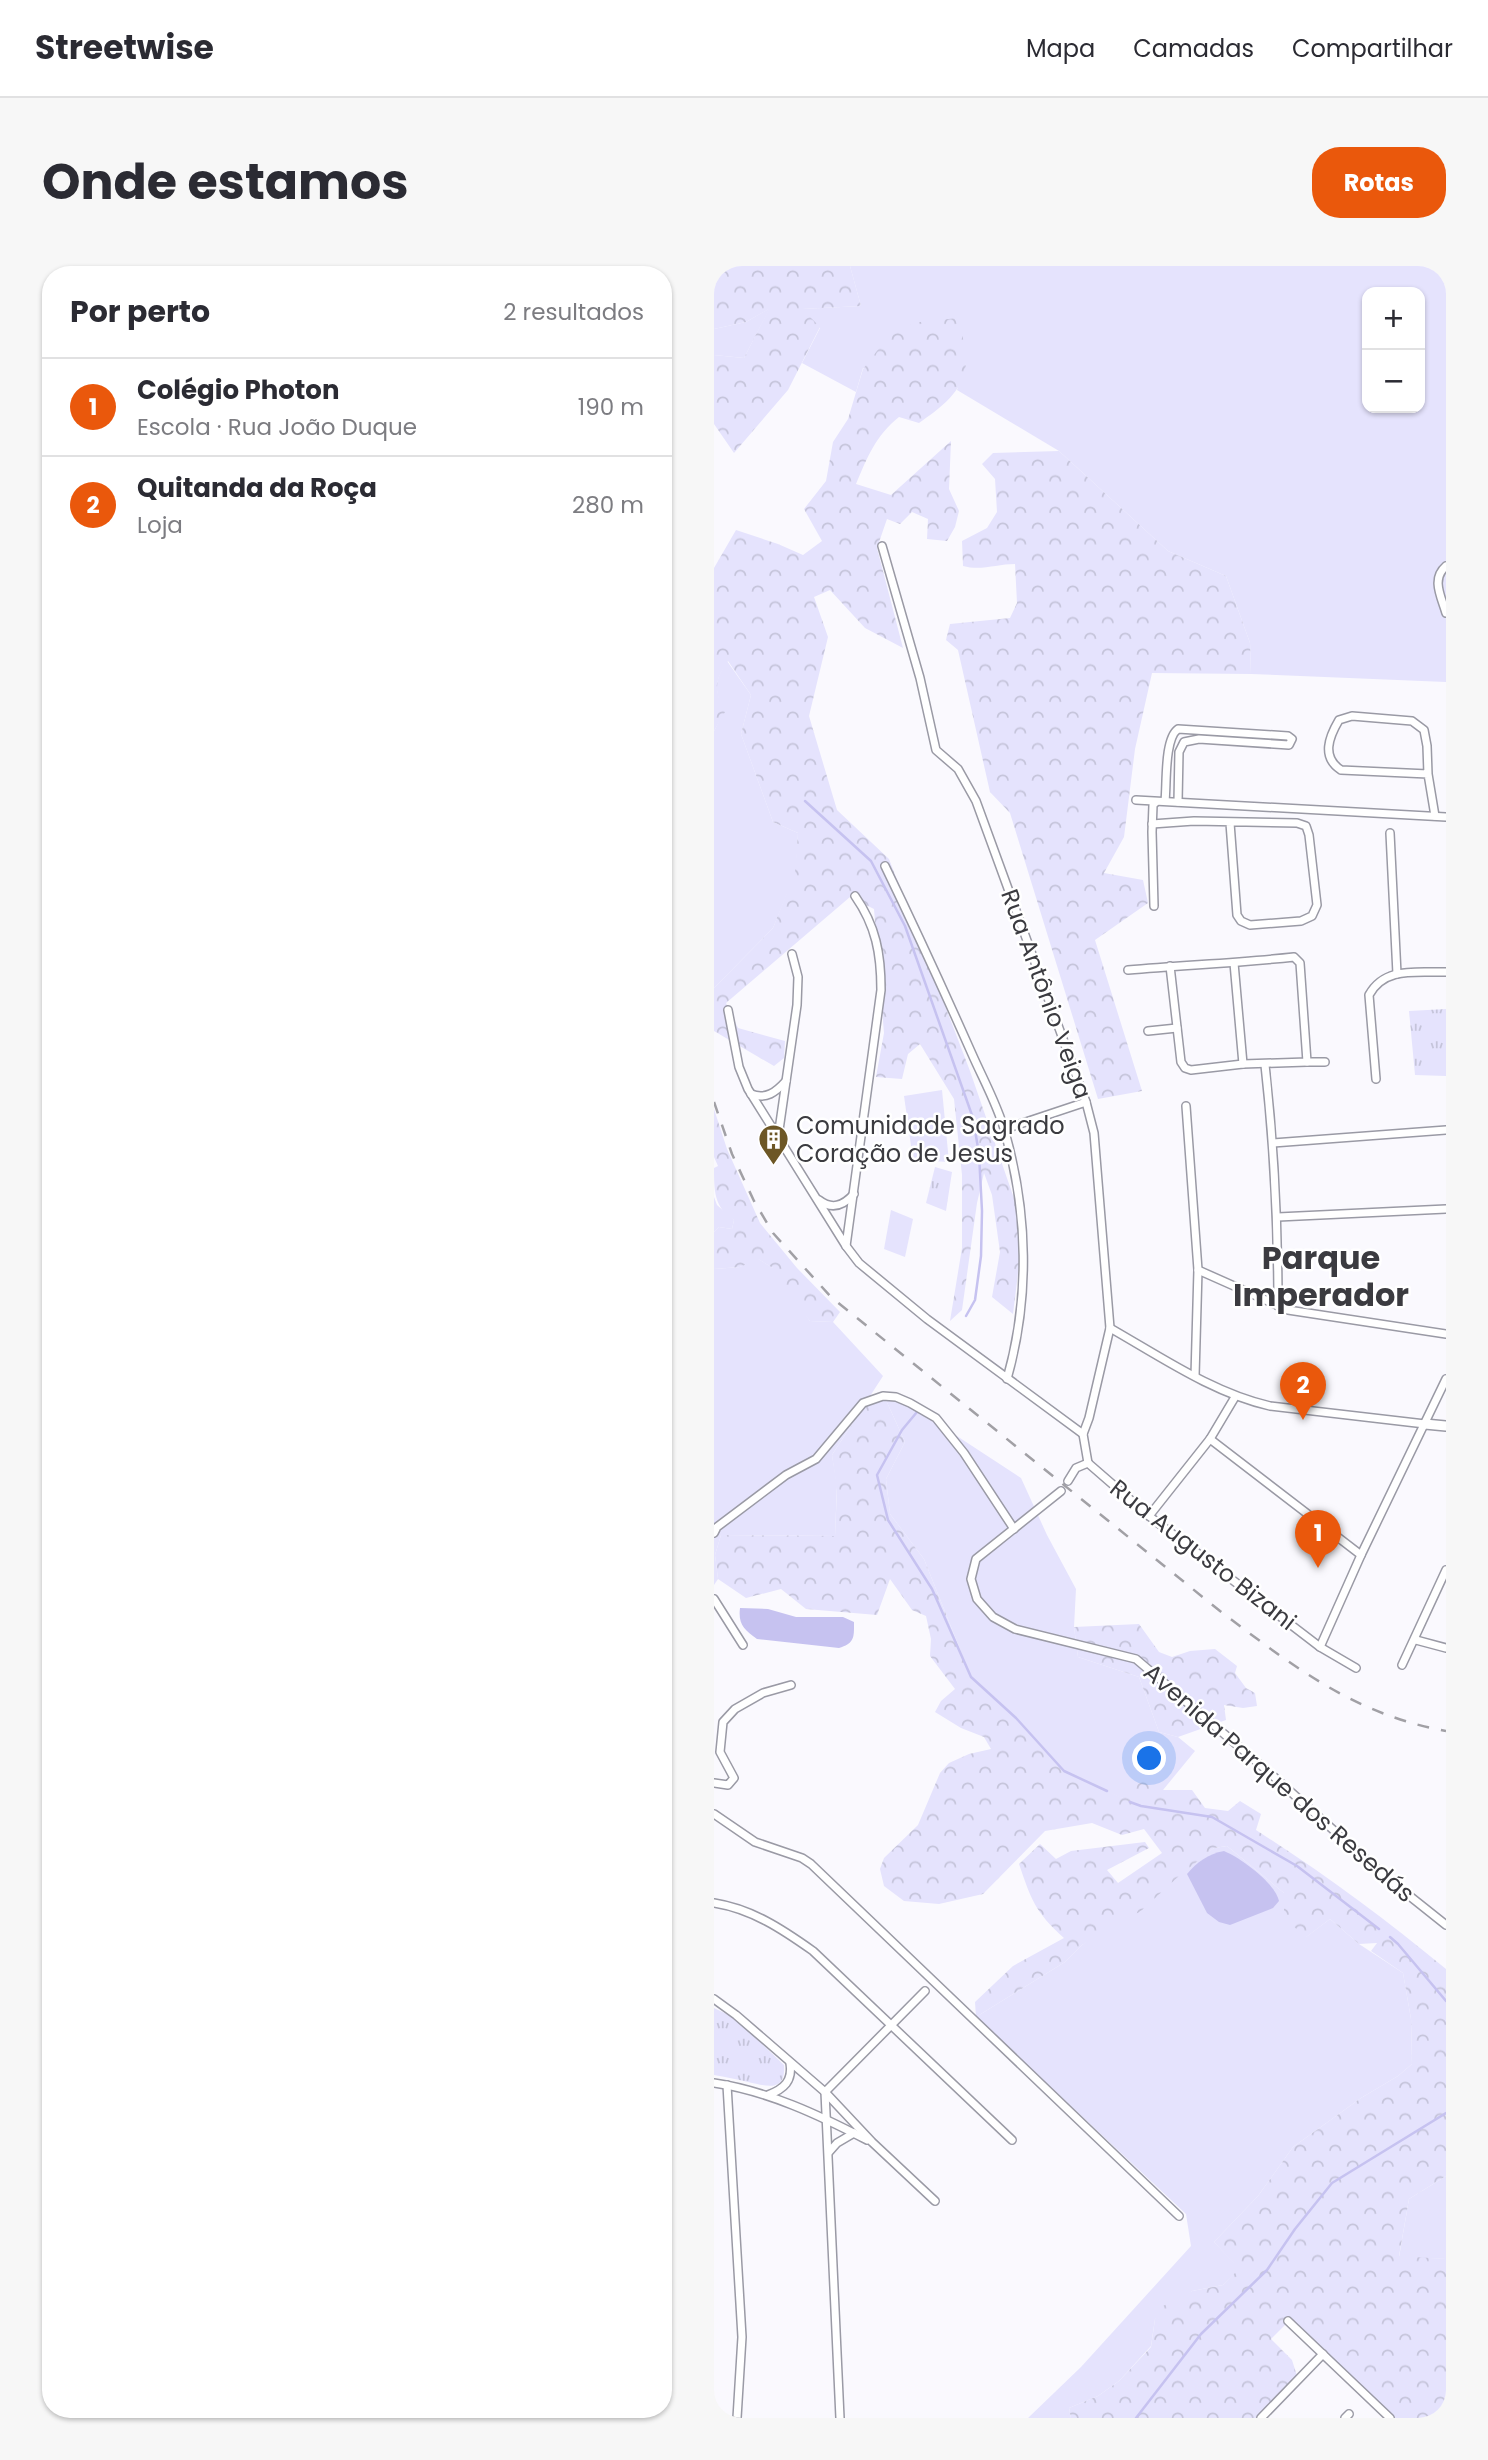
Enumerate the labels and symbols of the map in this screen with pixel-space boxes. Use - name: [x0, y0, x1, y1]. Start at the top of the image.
- street label: Rua Antônio Veiga: [993, 884, 1100, 1103]
- place label: Comunidade Sagrado Coração de Jesus: [796, 1109, 1065, 1170]
- building icon: Comunidade Sagrado Coração de Jesus: [756, 1123, 790, 1167]
- district label: Parque Imperador: [1233, 1235, 1409, 1317]
- pin: 2: [1280, 1362, 1326, 1420]
- street label: Rua Augusto Bizani: [1103, 1471, 1303, 1638]
- pin: 1: [1295, 1510, 1341, 1568]
- street label: Avenida Parque dos Resedás: [1137, 1656, 1422, 1910]
- your location: [1132, 1741, 1166, 1775]

